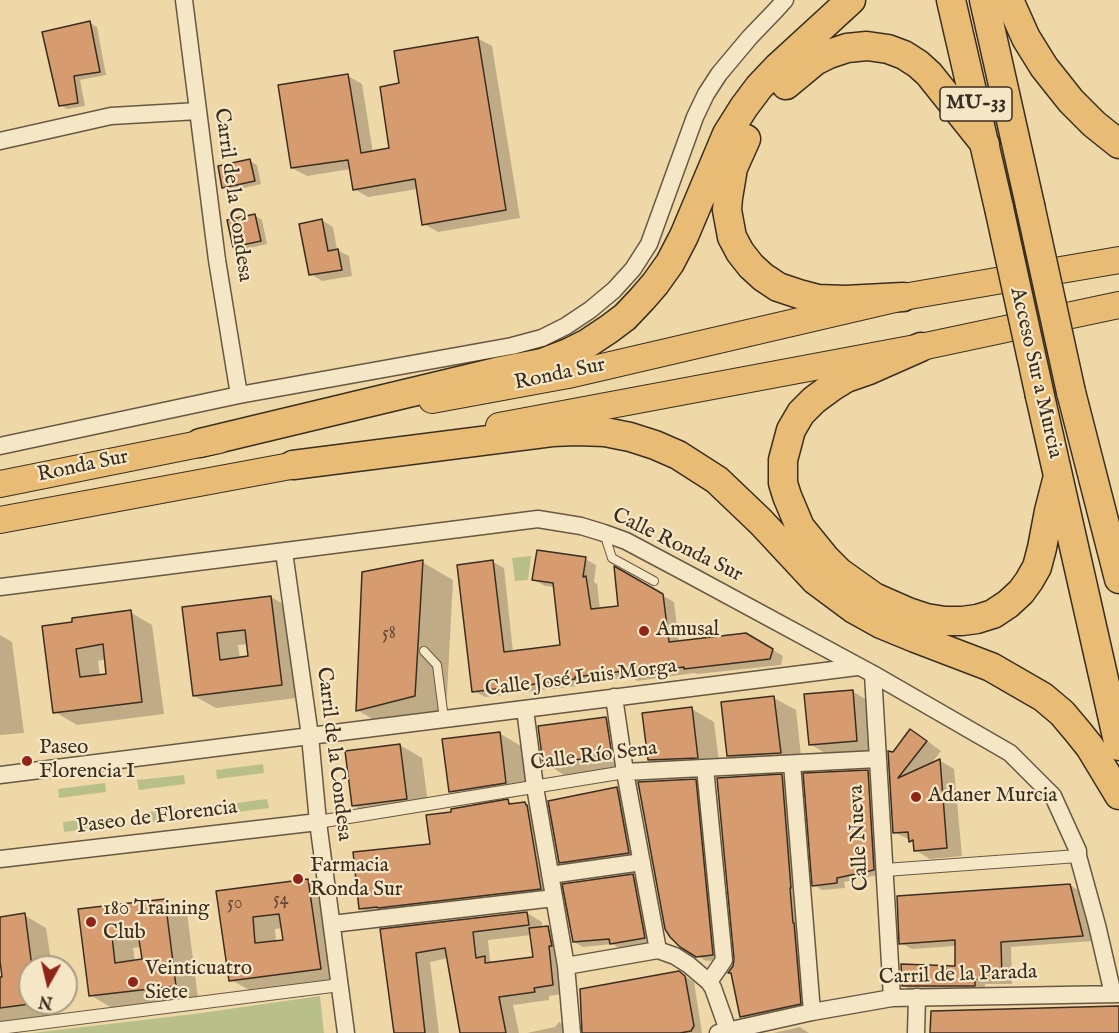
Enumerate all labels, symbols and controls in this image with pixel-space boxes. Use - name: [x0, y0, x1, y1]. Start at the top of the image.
- road number: MU-33: [940, 87, 1012, 121]
- street label: Carril de la Condesa: [207, 107, 257, 283]
- street label: Acceso Sur a Murcia: [1003, 285, 1067, 461]
- street label: Ronda Sur: [512, 353, 608, 397]
- street label: Ronda Sur: [35, 445, 131, 489]
- street label: Calle Ronda Sur: [608, 503, 746, 589]
- place label: Amusal: [656, 618, 719, 644]
- house number: 58: [382, 623, 396, 645]
- marker: Amusal: [637, 624, 651, 638]
- street label: Calle José Luis Morga: [484, 655, 678, 703]
- street label: Carril de la Condesa: [310, 666, 356, 842]
- place label: Paseo Florencia I: [39, 736, 135, 786]
- street label: Calle Río Sena: [529, 737, 659, 777]
- marker: Paseo Florencia I: [20, 754, 34, 768]
- street label: Calle Nueva: [845, 784, 875, 892]
- place label: Adaner Murcia: [928, 784, 1057, 810]
- marker: Adaner Murcia: [909, 790, 923, 804]
- street label: Paseo de Florencia: [75, 796, 239, 840]
- place label: Farmacia Ronda Sur: [310, 854, 403, 904]
- marker: Farmacia Ronda Sur: [291, 872, 305, 886]
- house number: 54: [273, 889, 289, 911]
- house number: 50: [227, 893, 243, 915]
- place label: 180 Training Club: [103, 897, 209, 947]
- marker: 180 Training Club: [84, 915, 98, 929]
- north arrow: [18, 955, 78, 1015]
- place label: Veinticuatro Siete: [145, 957, 252, 1007]
- street label: Carril de la Parada: [878, 961, 1038, 991]
- marker: Veinticuatro Siete: [126, 975, 140, 989]
- text: N: [38, 990, 54, 1012]

